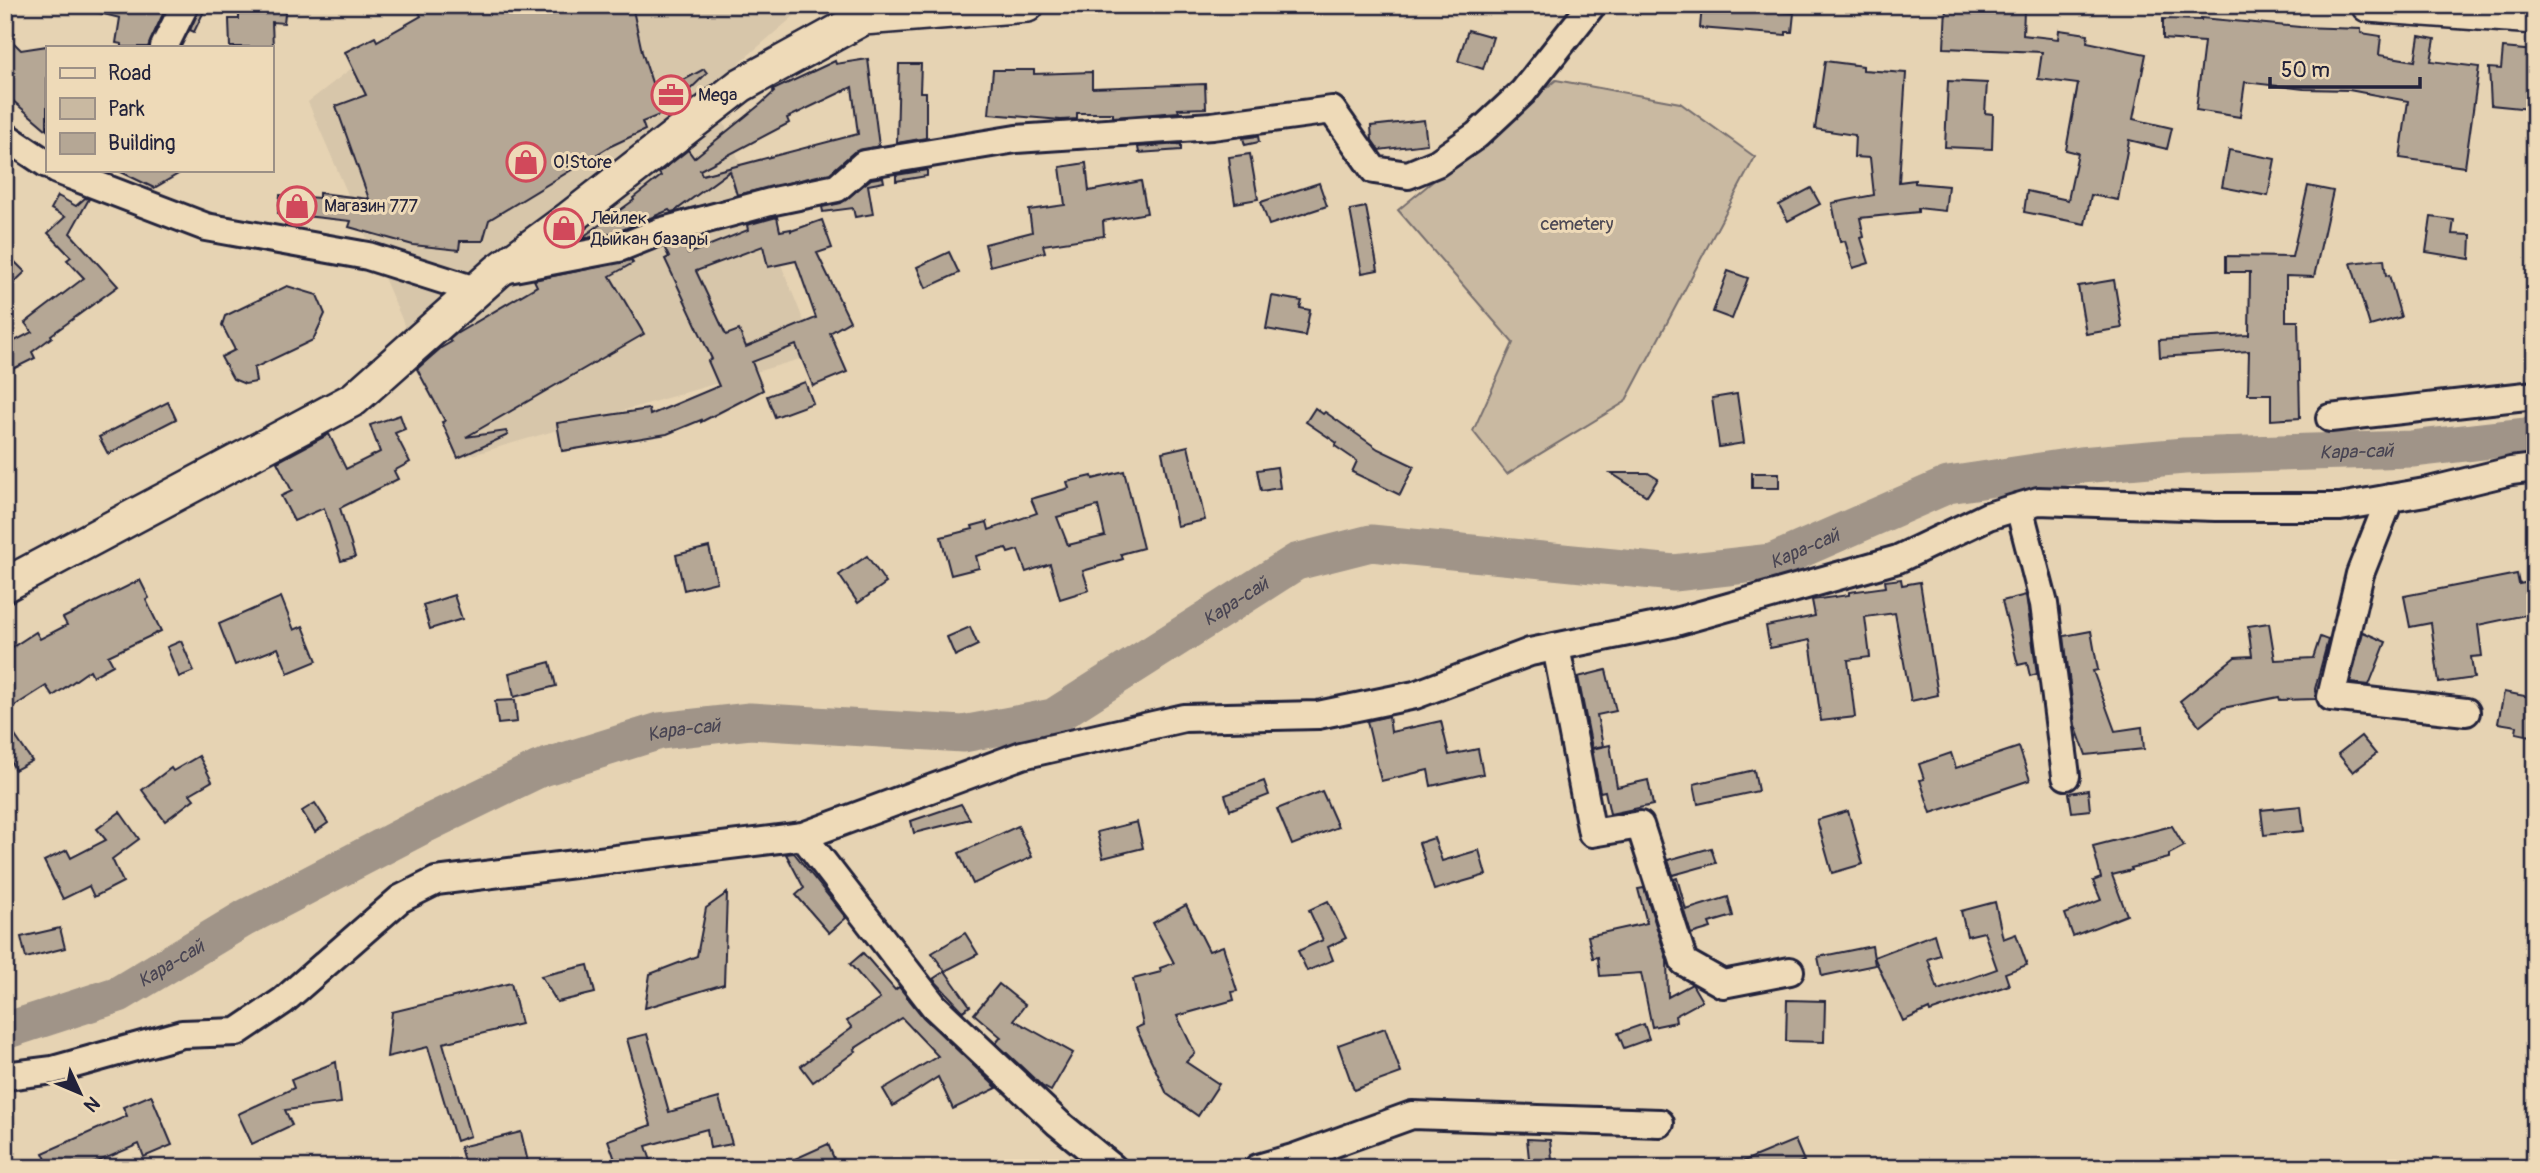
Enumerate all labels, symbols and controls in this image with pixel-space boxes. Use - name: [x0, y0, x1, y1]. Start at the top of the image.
- legend: [46, 46, 273, 172]
- scale bar: [2270, 46, 2421, 90]
- text: 50 m: [2281, 57, 2330, 84]
- text: Road: [108, 60, 152, 87]
- office icon: Mega: [650, 74, 692, 116]
- place label: Mega: [698, 84, 737, 107]
- text: Park: [108, 96, 145, 123]
- text: Building: [108, 130, 175, 157]
- shop icon: O!Store: [505, 141, 547, 183]
- place label: O!Store: [553, 151, 612, 174]
- shop icon: Магазин 777: [276, 185, 318, 227]
- place label: Магазин 777: [324, 195, 418, 218]
- shop icon: Лейлек Дыйкан базары: [543, 207, 585, 249]
- place label: Лейлек Дыйкан базары: [590, 207, 708, 251]
- park label: cemetery: [1541, 213, 1614, 236]
- water label: Кара-сай: [2319, 439, 2395, 465]
- water label: Кара-сай: [1766, 522, 1845, 574]
- water label: Кара-сай: [1198, 571, 1275, 632]
- water label: Кара-сай: [644, 713, 723, 747]
- water label: Кара-сай: [133, 934, 210, 993]
- north arrow: [46, 1058, 116, 1128]
- text: N: [78, 1091, 105, 1117]

